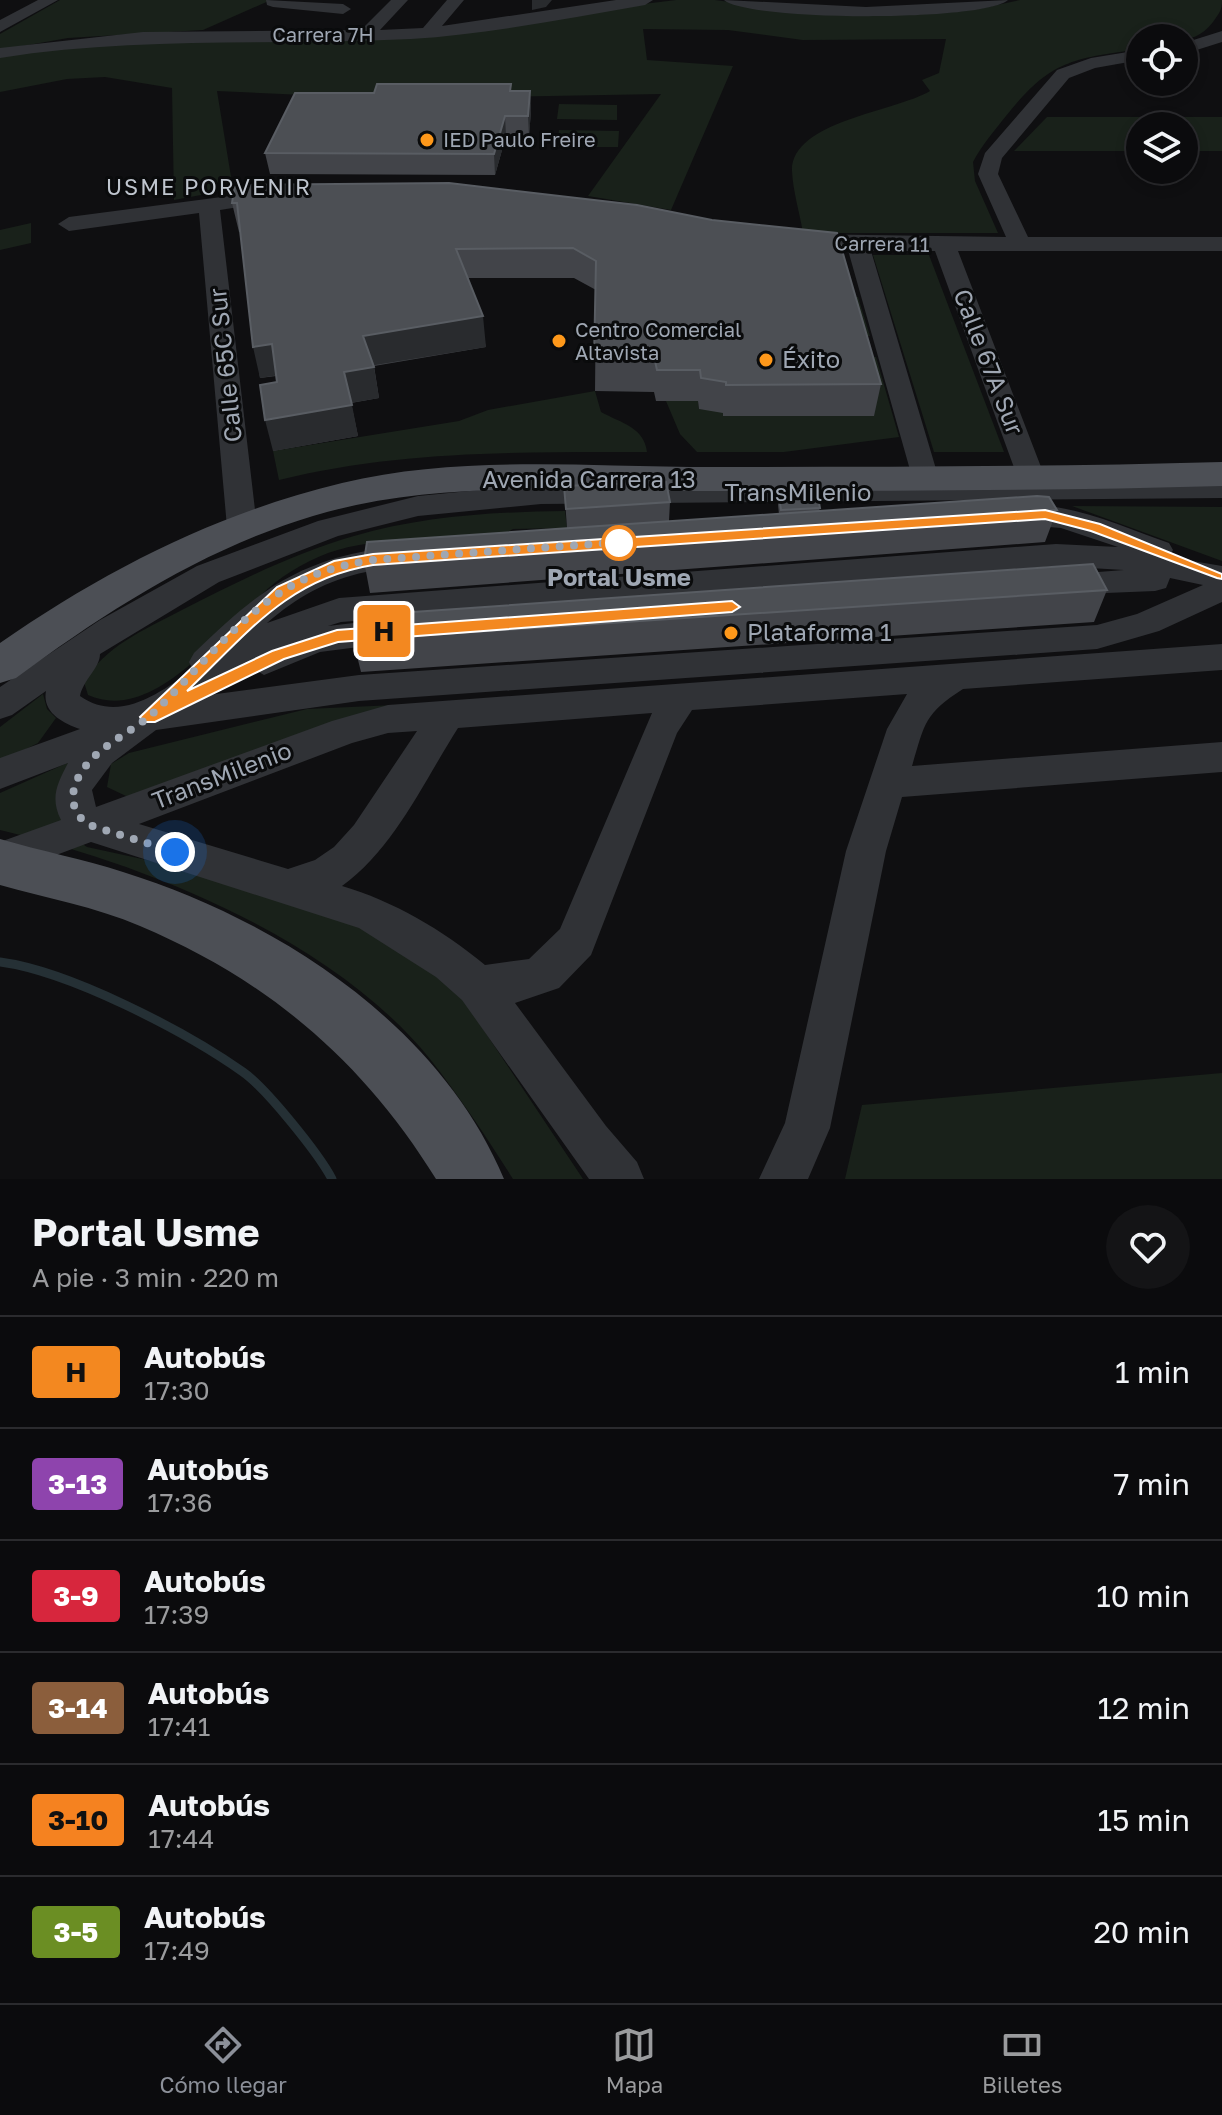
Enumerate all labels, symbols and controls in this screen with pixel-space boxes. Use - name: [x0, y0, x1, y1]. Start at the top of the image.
- street label: Carrera 7H: [272, 22, 374, 46]
- map controls: [1126, 24, 1198, 184]
- button: locate: [1126, 24, 1198, 96]
- button: layers: [1126, 112, 1198, 184]
- place label: IED Paulo Freire: [443, 127, 596, 151]
- marker: IED Paulo Freire: [418, 131, 436, 149]
- district label: USME PORVENIR: [106, 173, 312, 200]
- street label: Carrera 11: [834, 230, 930, 256]
- street label: Calle 67A Sur: [948, 285, 1030, 438]
- street label: Calle 65C Sur: [202, 287, 247, 444]
- place label: Centro Comercial Altavista: [575, 317, 741, 364]
- marker: Centro Comercial Altavista: [550, 332, 568, 350]
- place label: Éxito: [782, 344, 840, 373]
- marker: Éxito: [757, 351, 775, 369]
- street label: Avenida Carrera 13: [482, 464, 696, 493]
- street label: TransMilenio: [725, 477, 871, 506]
- marker: Portal Usme: [602, 526, 636, 560]
- place label: Portal Usme: [547, 562, 691, 591]
- line badge: H: [358, 605, 410, 657]
- text: H: [373, 614, 395, 647]
- place label: Plataforma 1: [747, 617, 892, 646]
- marker: Plataforma 1: [722, 624, 740, 642]
- street label: TransMilenio: [148, 735, 295, 814]
- your location: [155, 832, 195, 872]
- button: heart: [1106, 1205, 1190, 1289]
- text: Portal Usme: [32, 1209, 260, 1254]
- text: A pie · 3 min · 220 m: [32, 1262, 279, 1293]
- text: Autobús: [144, 1339, 266, 1375]
- text: 1 min: [1115, 1354, 1190, 1390]
- text: H: [65, 1355, 87, 1388]
- text: 17:30: [144, 1375, 210, 1406]
- text: Autobús: [147, 1451, 269, 1487]
- text: 7 min: [1114, 1466, 1190, 1502]
- text: 3-13: [48, 1467, 107, 1500]
- text: 17:36: [147, 1487, 212, 1518]
- text: Autobús: [144, 1563, 266, 1599]
- text: 10 min: [1096, 1578, 1190, 1614]
- text: 3-9: [53, 1579, 99, 1612]
- text: 17:39: [144, 1599, 209, 1630]
- text: Autobús: [148, 1675, 269, 1711]
- text: 12 min: [1098, 1690, 1190, 1726]
- text: 3-14: [48, 1691, 108, 1724]
- text: 17:41: [148, 1711, 210, 1742]
- text: Autobús: [148, 1787, 270, 1823]
- text: 15 min: [1098, 1802, 1190, 1838]
- text: 3-10: [48, 1803, 108, 1836]
- text: 17:44: [148, 1823, 214, 1854]
- text: Autobús: [144, 1899, 266, 1935]
- text: 20 min: [1093, 1914, 1190, 1950]
- text: 3-5: [54, 1915, 98, 1948]
- text: 17:49: [144, 1935, 210, 1966]
- tab: Cómo llegar: [159, 2023, 287, 2098]
- tab: Mapa: [606, 2023, 663, 2098]
- tab: Billetes: [982, 2023, 1063, 2098]

